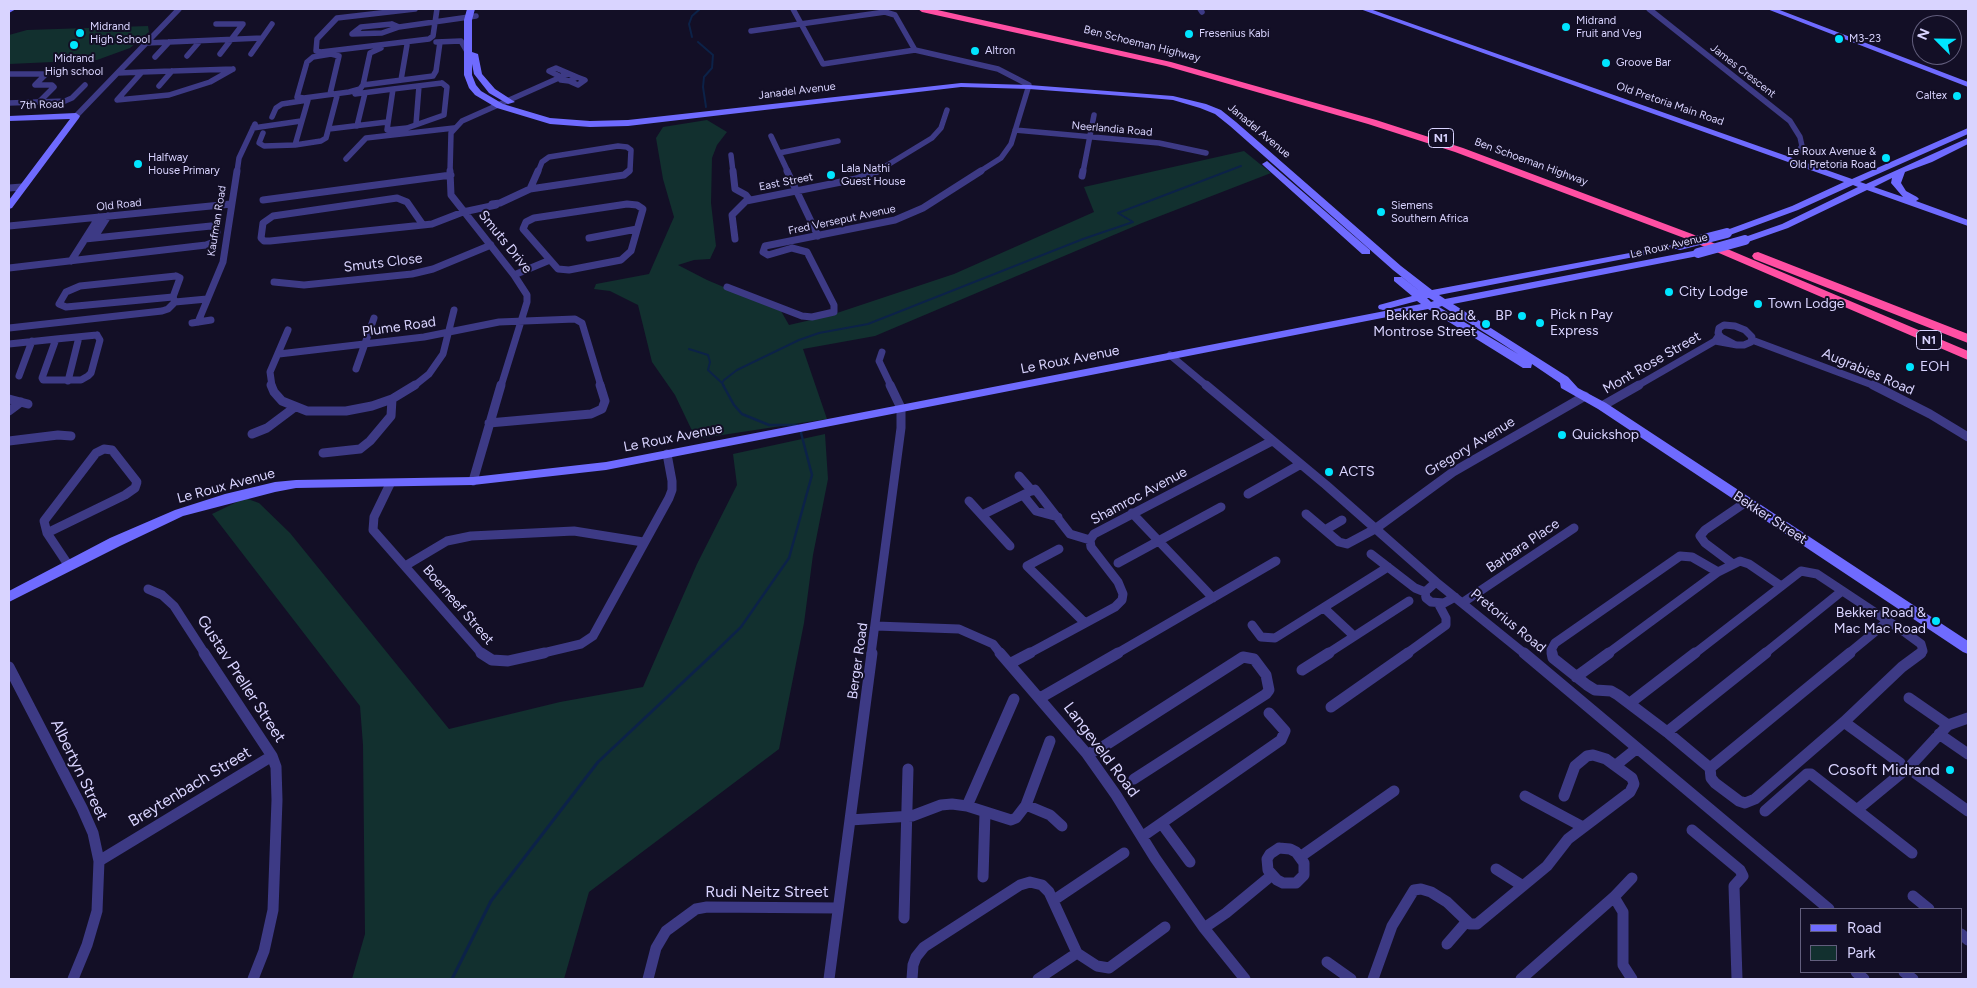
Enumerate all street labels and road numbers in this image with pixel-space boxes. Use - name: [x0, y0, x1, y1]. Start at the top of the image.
- street label: Ben Schoeman Highway: [1082, 23, 1202, 65]
- street label: James Crescent: [1708, 41, 1778, 101]
- street label: Old Pretoria Main Road: [1614, 79, 1726, 129]
- street label: Janadel Avenue: [758, 80, 836, 102]
- street label: 7th Road: [20, 98, 64, 112]
- street label: Janadel Avenue: [1225, 101, 1293, 161]
- street label: Neerlandia Road: [1071, 119, 1153, 139]
- road number: N1: [1428, 128, 1454, 148]
- street label: Ben Schoeman Highway: [1472, 135, 1590, 189]
- street label: East Street: [758, 170, 814, 194]
- street label: Kaufman Road: [205, 185, 229, 257]
- street label: Old Road: [96, 196, 142, 214]
- street label: Fred Verseput Avenue: [787, 202, 897, 238]
- street label: Smuts Drive: [475, 207, 535, 277]
- street label: Le Roux Avenue: [1629, 231, 1709, 261]
- street label: Smuts Close: [343, 250, 423, 276]
- street label: Plume Road: [361, 314, 437, 340]
- street label: Mont Rose Street: [1600, 328, 1704, 398]
- road number: N1: [1916, 330, 1942, 350]
- street label: Le Roux Avenue: [1019, 342, 1121, 378]
- street label: Augrabies Road: [1819, 345, 1917, 399]
- street label: Gregory Avenue: [1422, 413, 1518, 481]
- street label: Le Roux Avenue: [622, 420, 724, 456]
- street label: Shamroc Avenue: [1088, 464, 1190, 528]
- street label: Le Roux Avenue: [175, 465, 277, 507]
- street label: Bekker Street: [1730, 488, 1810, 548]
- street label: Barbara Place: [1483, 515, 1563, 577]
- street label: Boerneef Street: [419, 562, 497, 648]
- street label: Pretorius Road: [1467, 586, 1549, 656]
- street label: Gustav Preller Street: [193, 612, 289, 746]
- street label: Berger Road: [844, 622, 872, 700]
- street label: Langeveld Road: [1059, 699, 1143, 801]
- street label: Albertyn Street: [46, 716, 112, 824]
- street label: Breytenbach Street: [125, 743, 255, 831]
- street label: Rudi Neitz Street: [705, 882, 829, 902]

